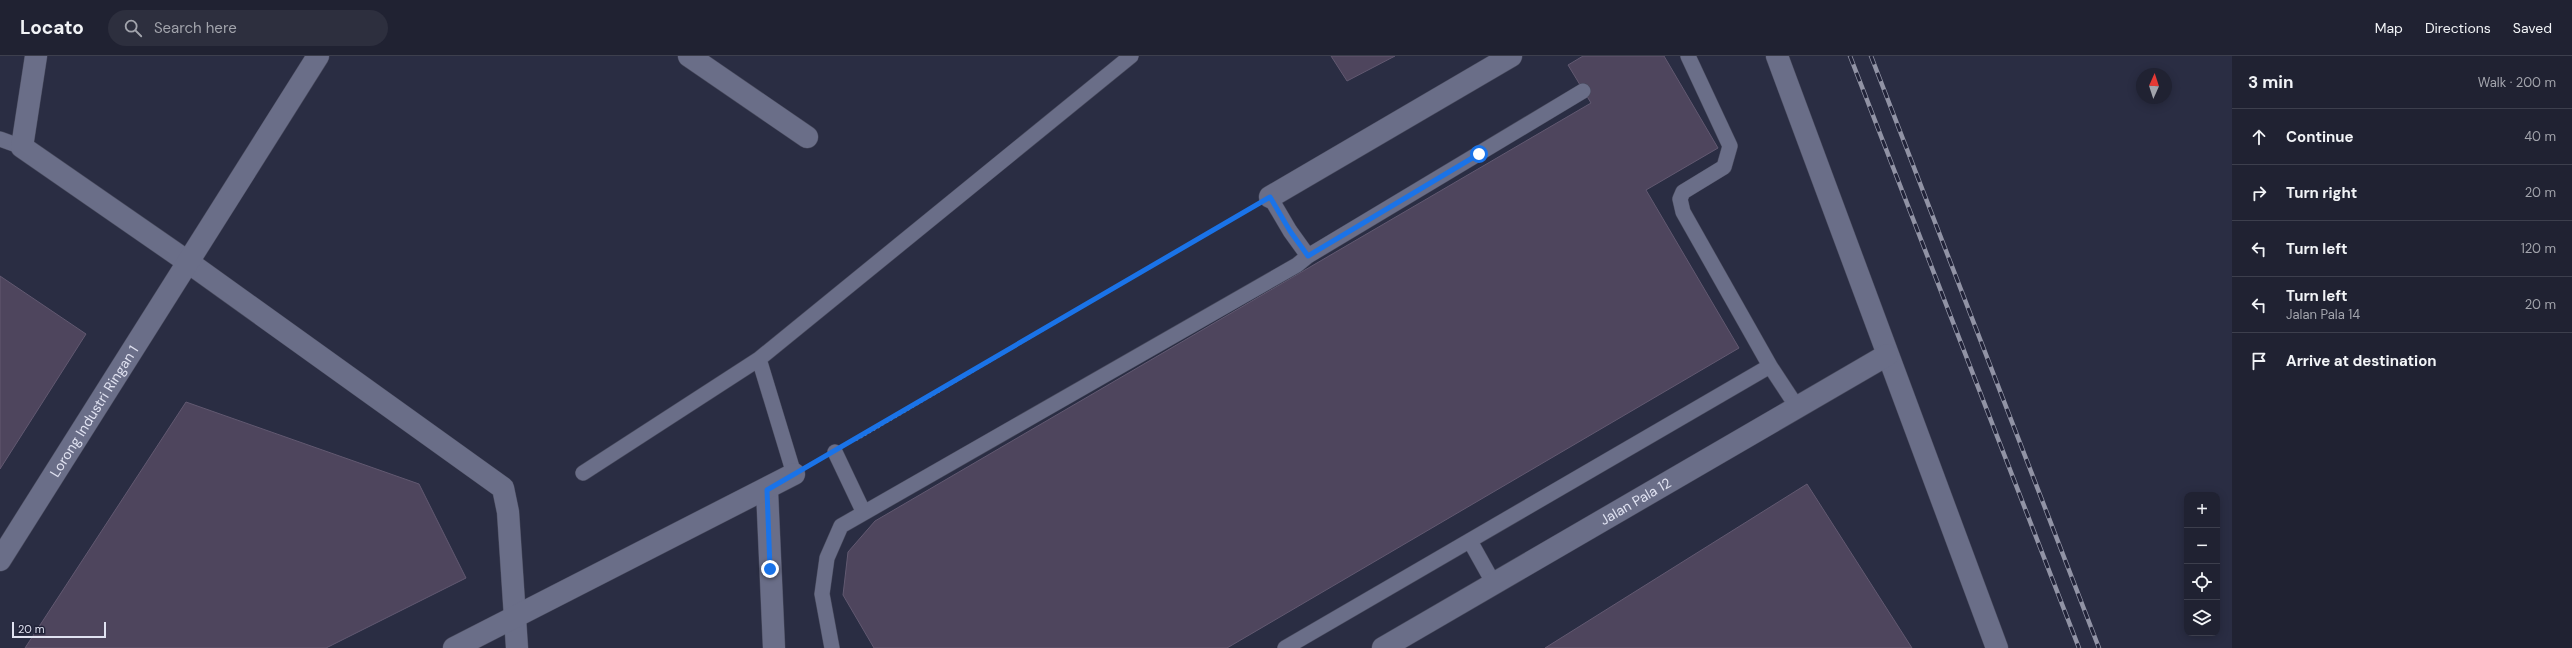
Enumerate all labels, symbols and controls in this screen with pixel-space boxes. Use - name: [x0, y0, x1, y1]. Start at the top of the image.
- search box: [108, 10, 388, 46]
- text: Locato: [20, 15, 84, 40]
- icon: search: [122, 17, 144, 39]
- text: Search here: [154, 18, 237, 38]
- text: Map: [2375, 19, 2403, 37]
- text: Directions: [2425, 19, 2491, 37]
- text: Saved: [2513, 19, 2552, 37]
- north arrow: [2136, 68, 2172, 104]
- text: 3 min: [2248, 71, 2293, 93]
- text: Walk · 200 m: [2478, 74, 2556, 91]
- icon: ahead: [2248, 126, 2270, 148]
- text: Continue: [2286, 127, 2354, 147]
- text: 40 m: [2524, 128, 2556, 145]
- route start: [1470, 145, 1488, 163]
- icon: right: [2248, 182, 2270, 204]
- text: Turn right: [2286, 183, 2357, 203]
- text: 20 m: [2525, 184, 2556, 201]
- icon: left: [2248, 238, 2270, 260]
- text: Turn left: [2286, 239, 2347, 259]
- text: 120 m: [2521, 240, 2556, 257]
- text: Turn left: [2286, 286, 2347, 306]
- icon: left: [2248, 294, 2270, 316]
- text: 20 m: [2525, 296, 2556, 313]
- text: Jalan Pala 14: [2286, 306, 2360, 323]
- street label: Lorong Industri Ringan 1: [46, 342, 142, 480]
- icon: arrive: [2248, 350, 2270, 372]
- text: Arrive at destination: [2286, 351, 2437, 371]
- street label: Jalan Pala 12: [1597, 473, 1674, 529]
- map controls: [2184, 492, 2220, 636]
- button: +: [2184, 492, 2220, 528]
- button: −: [2184, 528, 2220, 564]
- route end: [761, 560, 779, 578]
- button: locate: [2184, 564, 2220, 600]
- button: layers: [2184, 600, 2220, 636]
- scale bar: [12, 620, 106, 639]
- text: 20 m: [18, 622, 44, 636]

